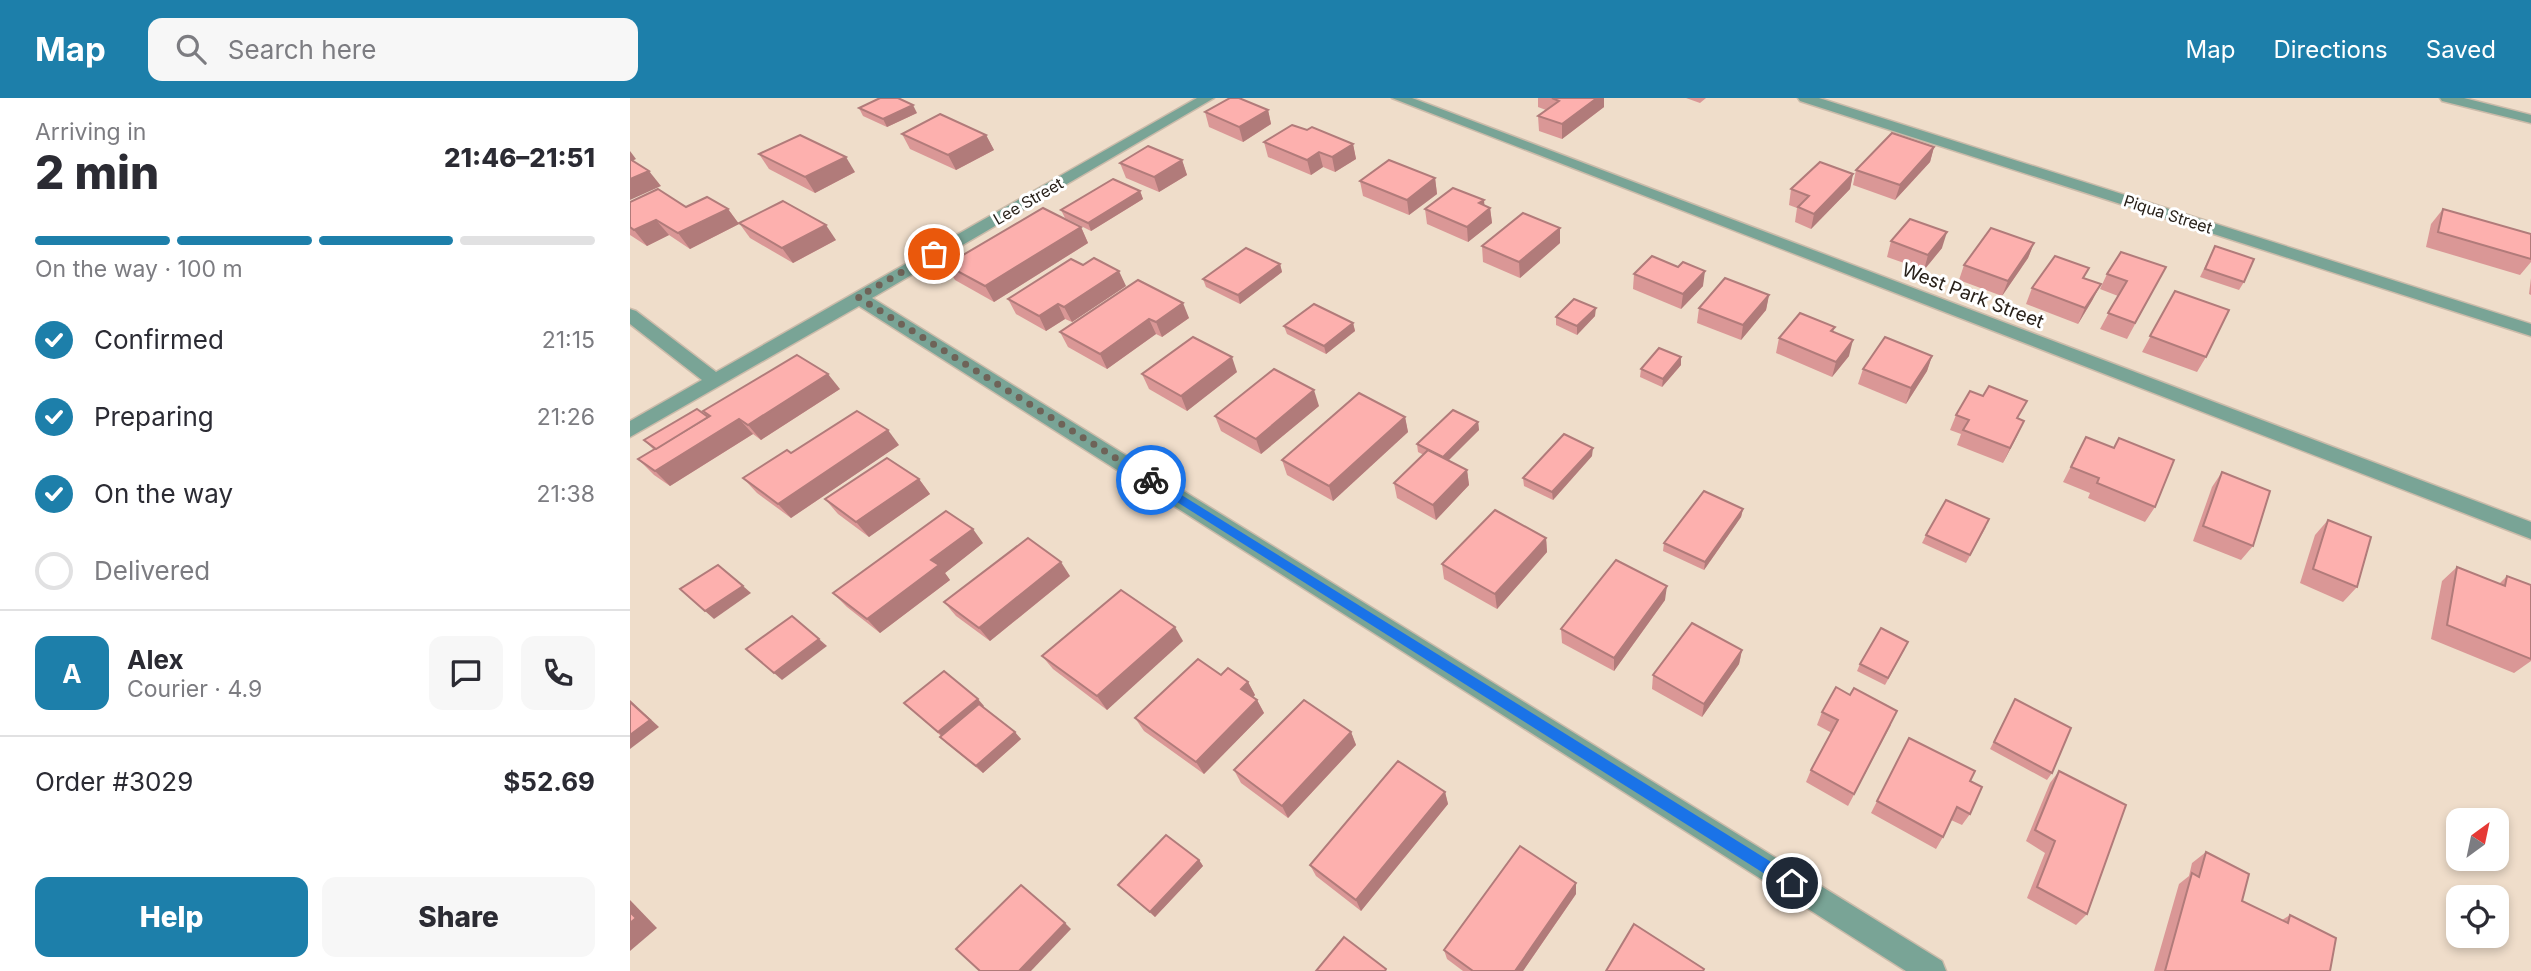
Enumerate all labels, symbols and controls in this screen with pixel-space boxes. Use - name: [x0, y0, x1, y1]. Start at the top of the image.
- search box: [148, 18, 638, 81]
- text: Map: [35, 29, 106, 69]
- icon: search: [172, 30, 210, 68]
- text: Search here: [228, 34, 376, 65]
- text: Map: [2186, 35, 2235, 64]
- text: Directions: [2273, 35, 2388, 64]
- text: Saved: [2426, 35, 2496, 64]
- text: Arriving in: [35, 118, 146, 146]
- text: 21:46–21:51: [444, 142, 595, 173]
- text: 2 min: [35, 144, 159, 200]
- street label: Lee Street: [990, 173, 1066, 229]
- street label: Piqua Street: [2121, 190, 2215, 238]
- pin: [904, 224, 964, 284]
- icon: bag: [915, 235, 953, 273]
- text: On the way · 100 m: [35, 255, 243, 283]
- street label: West Park Street: [1899, 258, 2047, 333]
- icon: check: [35, 321, 73, 359]
- text: Confirmed: [94, 324, 224, 355]
- text: 21:15: [542, 326, 595, 354]
- icon: check: [35, 398, 73, 436]
- text: Preparing: [94, 401, 214, 432]
- text: 21:26: [537, 403, 595, 431]
- courier: [1116, 445, 1186, 515]
- icon: bike: [1132, 461, 1170, 499]
- icon: check: [35, 475, 73, 513]
- text: On the way: [94, 478, 233, 509]
- text: 21:38: [537, 480, 595, 508]
- text: Delivered: [94, 555, 210, 586]
- button: chat: [429, 636, 503, 710]
- button: phone: [521, 636, 595, 710]
- text: Alex: [127, 644, 184, 675]
- text: A: [62, 658, 82, 689]
- text: Courier · 4.9: [127, 675, 262, 703]
- text: Order #3029: [35, 766, 193, 797]
- text: $52.69: [503, 766, 595, 797]
- north arrow: [2446, 808, 2510, 872]
- map controls: [2446, 808, 2509, 948]
- pin: [1762, 853, 1822, 913]
- icon: home: [1773, 864, 1811, 902]
- button: Help: [35, 877, 308, 957]
- button: Share: [322, 877, 595, 957]
- button: locate: [2446, 885, 2509, 948]

